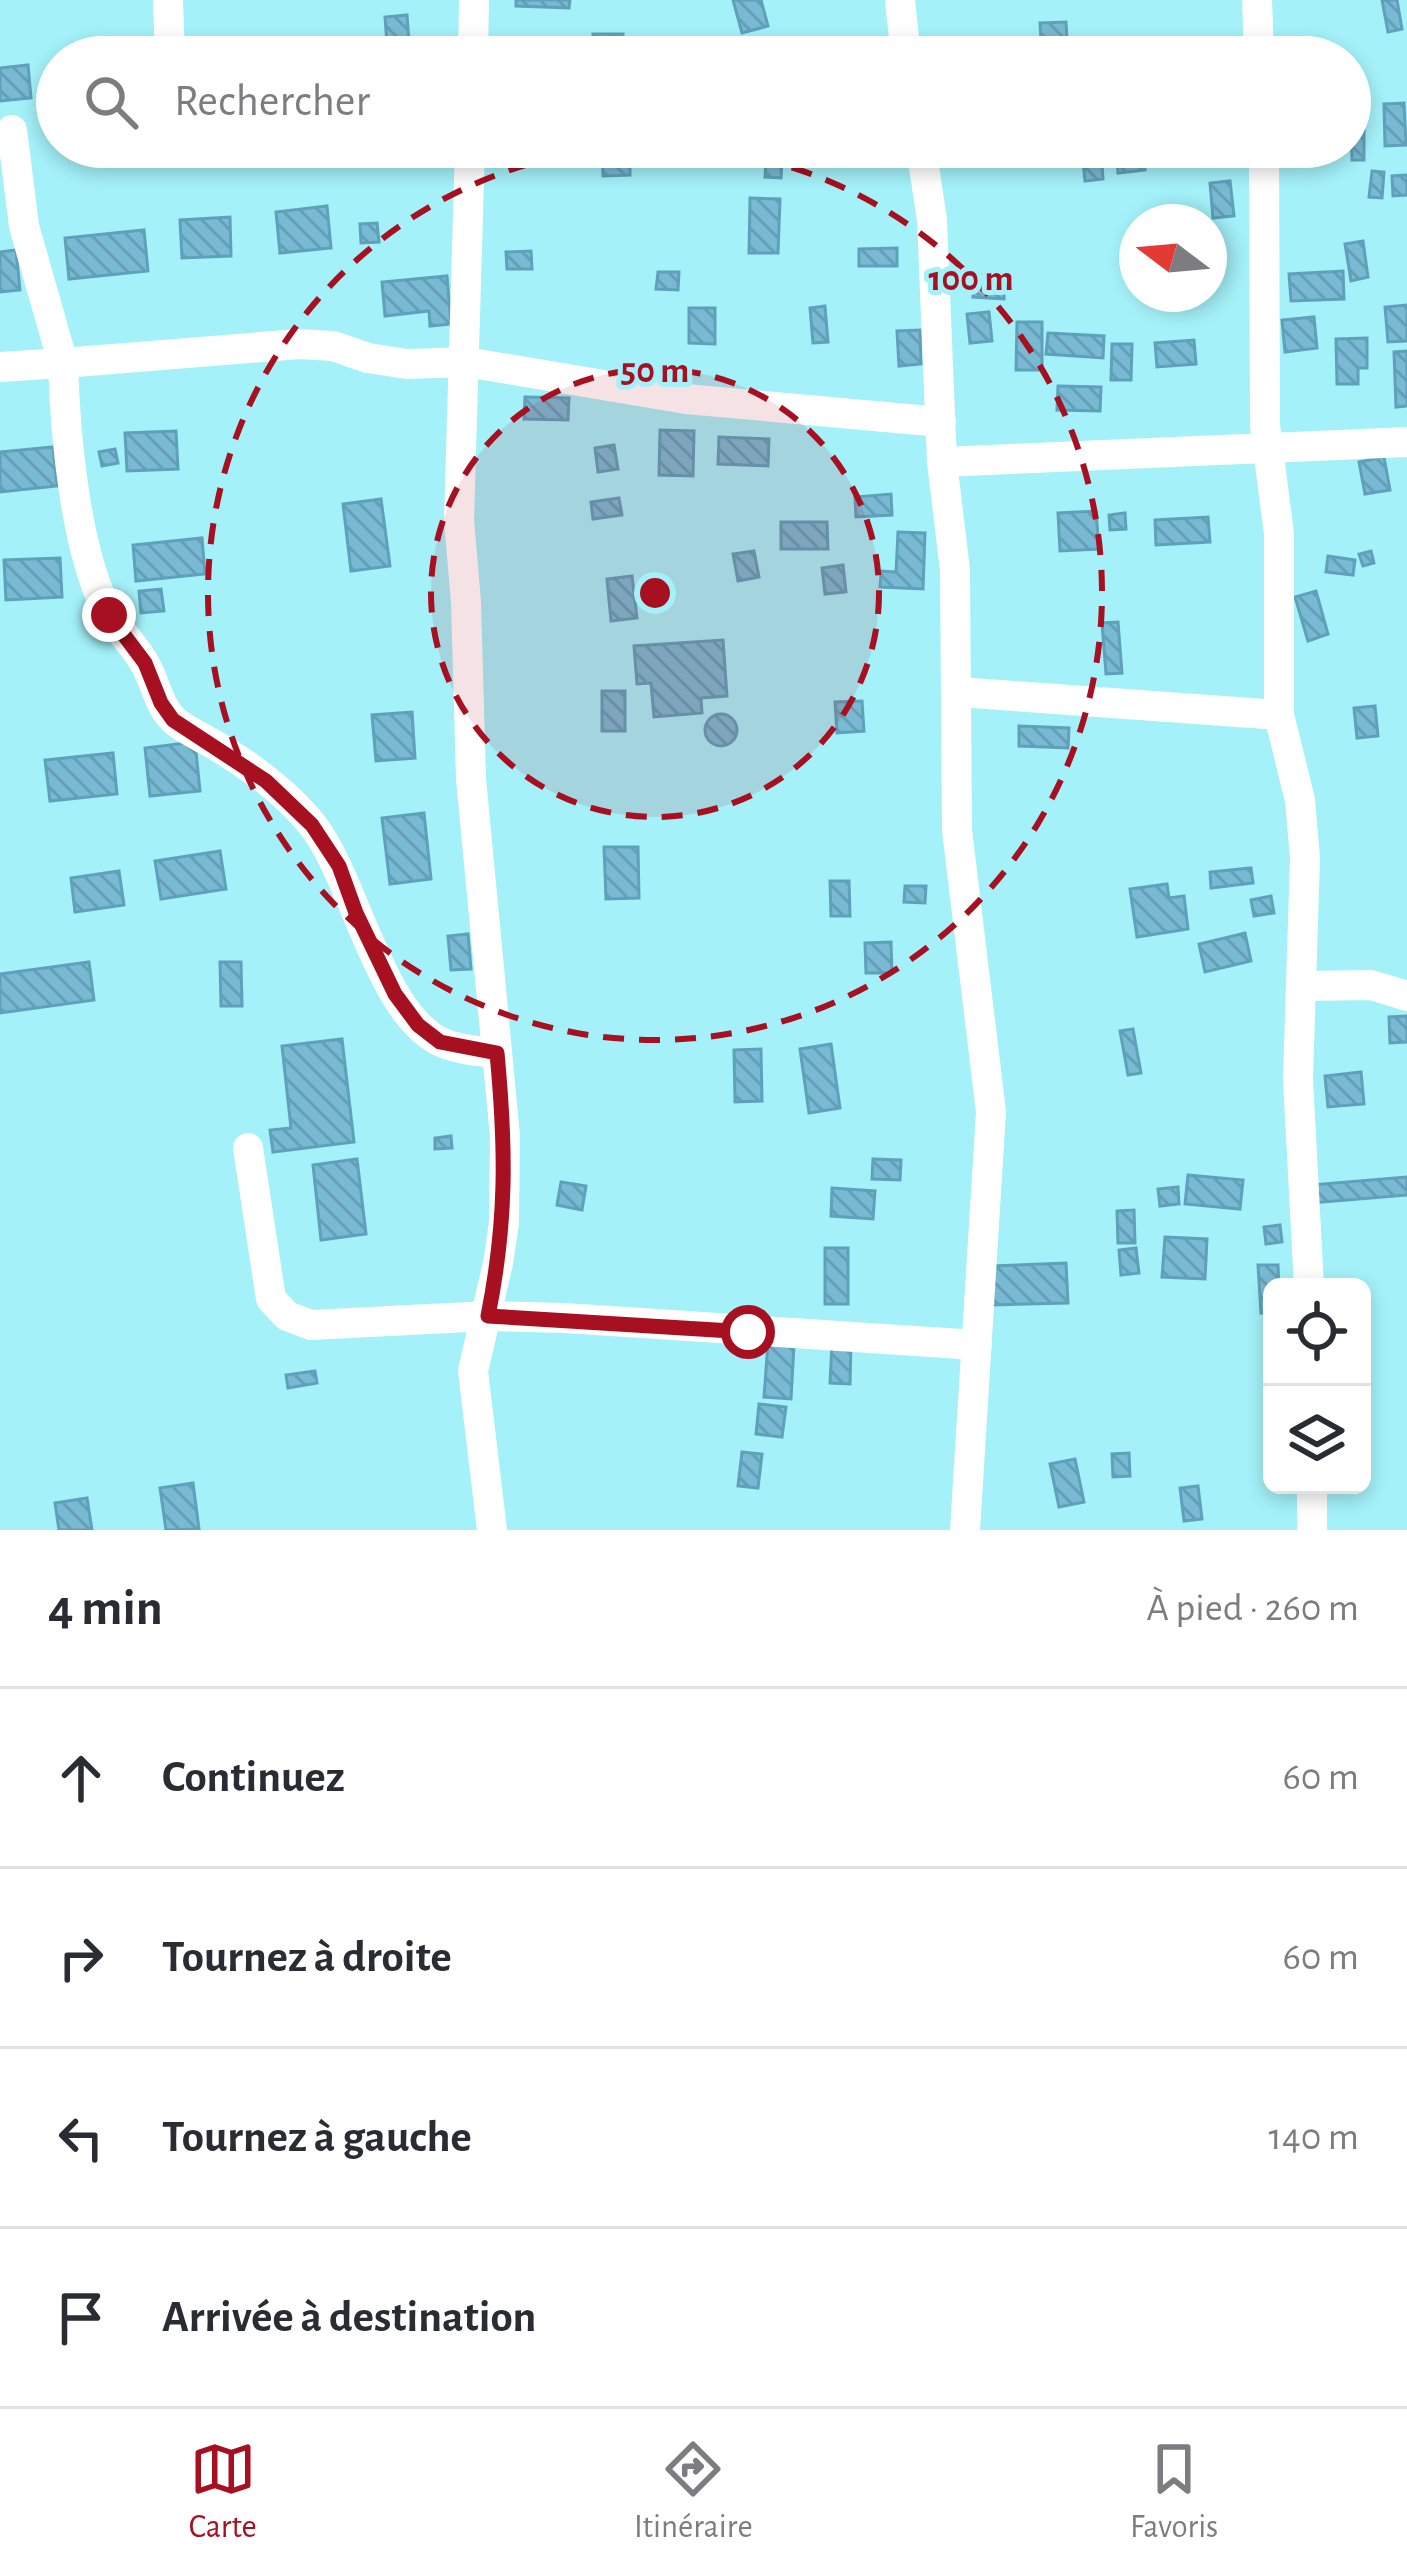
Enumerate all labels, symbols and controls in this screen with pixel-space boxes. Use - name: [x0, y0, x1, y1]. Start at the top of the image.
- search box: [36, 36, 1371, 168]
- icon: search: [78, 69, 144, 135]
- text: Rechercher: [174, 79, 370, 124]
- north arrow: [1119, 204, 1227, 312]
- text: 100 m: [929, 261, 1013, 297]
- text: 50 m: [621, 353, 689, 389]
- centre of rings: [634, 572, 676, 614]
- route end: [82, 588, 136, 642]
- map controls: [1263, 1278, 1371, 1494]
- button: locate: [1263, 1278, 1371, 1386]
- route start: [721, 1305, 775, 1359]
- button: layers: [1263, 1386, 1371, 1494]
- text: 4 min: [48, 1583, 163, 1634]
- text: À pied · 260 m: [1146, 1589, 1359, 1628]
- icon: ahead: [48, 1745, 114, 1811]
- text: Continuez: [162, 1755, 345, 1800]
- text: 60 m: [1282, 1758, 1359, 1797]
- icon: right: [48, 1925, 114, 1991]
- text: Tournez à droite: [162, 1935, 452, 1980]
- text: 60 m: [1282, 1938, 1359, 1977]
- icon: left: [48, 2105, 114, 2171]
- text: Tournez à gauche: [162, 2115, 472, 2160]
- text: 140 m: [1269, 2118, 1359, 2157]
- icon: arrive: [48, 2285, 114, 2351]
- text: Arrivée à destination: [162, 2295, 536, 2340]
- tab: Carte: [189, 2436, 257, 2548]
- tab: Itinéraire: [634, 2436, 753, 2548]
- tab: Favoris: [1130, 2436, 1218, 2548]

